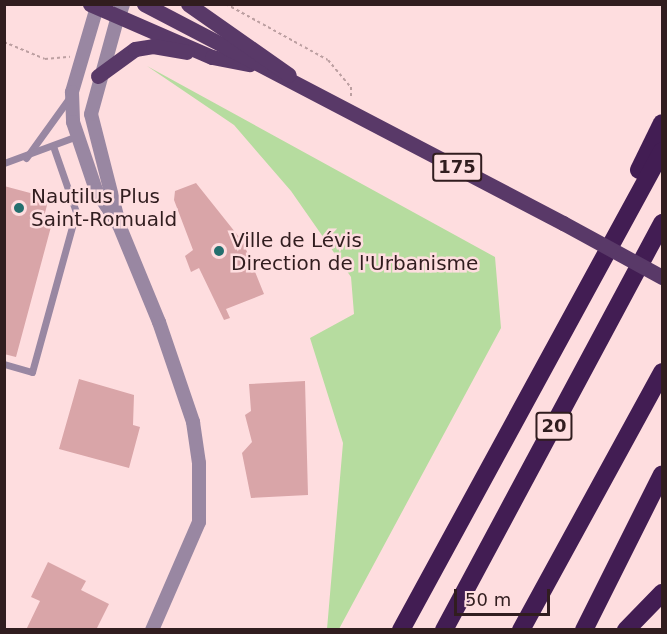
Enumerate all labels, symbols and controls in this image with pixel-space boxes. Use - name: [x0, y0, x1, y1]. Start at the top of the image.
- road number: 175: [432, 152, 482, 182]
- place label: Nautilus Plus Saint-Romuald: [31, 184, 177, 231]
- marker: Nautilus Plus Saint-Romuald: [12, 201, 26, 215]
- place label: Ville de Lévis Direction de l'Urbanisme: [231, 228, 478, 275]
- marker: Ville de Lévis Direction de l'Urbanisme: [212, 244, 226, 258]
- road number: 20: [534, 411, 574, 441]
- scale bar: [457, 577, 553, 615]
- text: 50 m: [465, 589, 511, 610]

